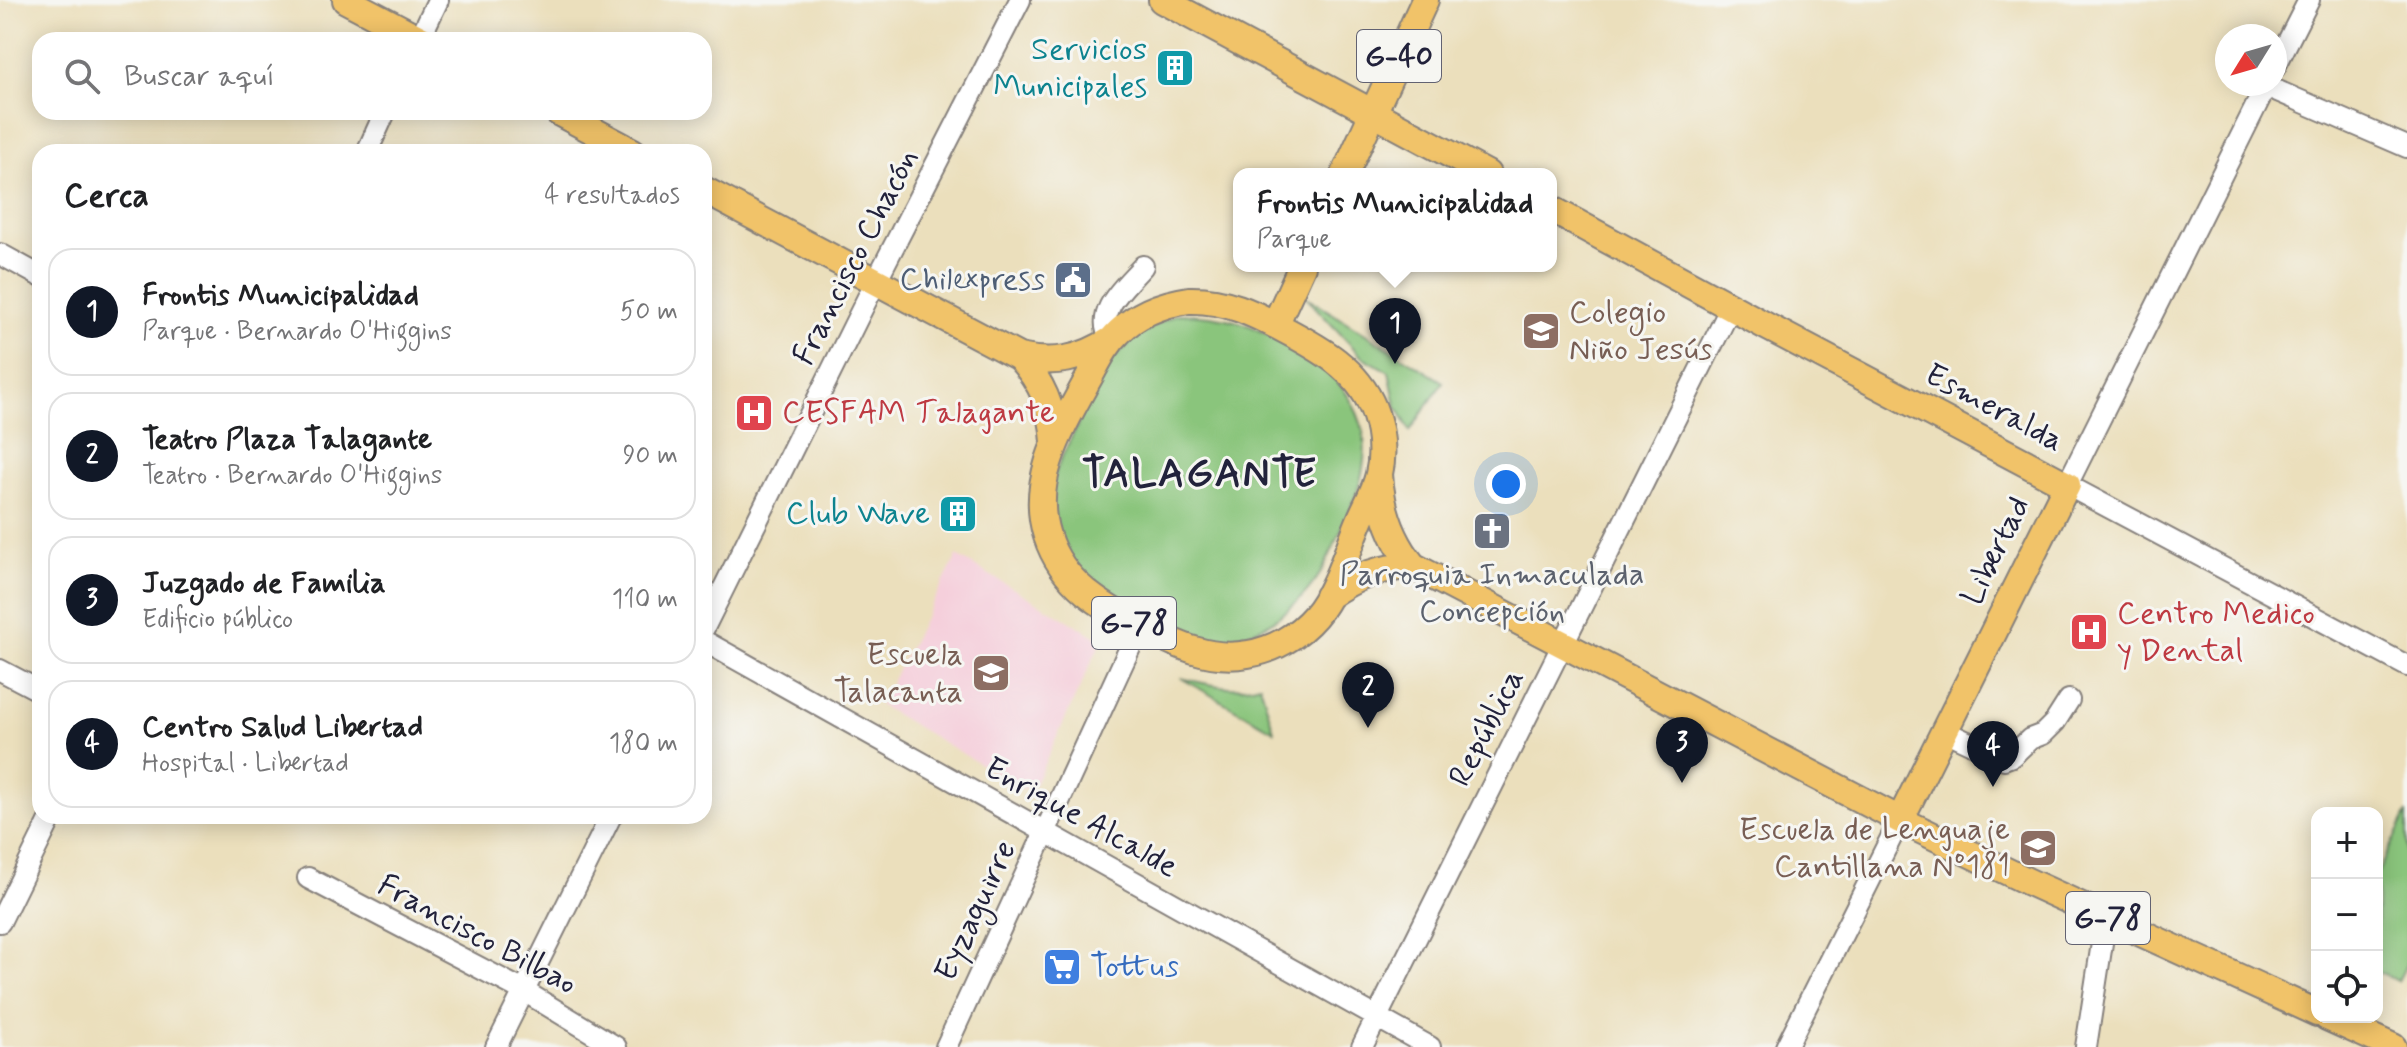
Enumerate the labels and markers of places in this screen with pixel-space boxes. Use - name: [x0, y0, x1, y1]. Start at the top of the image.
- place label: Servicios Municipales: [993, 29, 1147, 108]
- building icon: Servicios Municipales: [1154, 47, 1196, 89]
- place label: Chilexpress: [899, 259, 1045, 301]
- public building icon: Chilexpress: [1052, 259, 1094, 301]
- place label: Colegio Niño Jesús: [1569, 292, 1712, 371]
- pin: 1: [1369, 298, 1421, 364]
- school or university icon: Colegio Niño Jesús: [1520, 310, 1562, 352]
- hospital icon: CESFAM Talagante: [733, 392, 775, 434]
- place label: CESFAM Talagante: [782, 392, 1055, 434]
- place label: Club Wave: [786, 493, 930, 535]
- building icon: Club Wave: [937, 493, 979, 535]
- church icon: Parroquia Inmaculada Concepción: [1471, 510, 1513, 552]
- place label: Parroquia Inmaculada Concepción: [1339, 554, 1645, 633]
- place label: Centro Medico y Dental: [2117, 593, 2315, 672]
- hospital icon: Centro Medico y Dental: [2068, 611, 2110, 653]
- place label: Escuela Talacanta: [834, 634, 963, 713]
- school or university icon: Escuela Talacanta: [970, 652, 1012, 694]
- pin: 2: [1342, 662, 1394, 728]
- pin: 3: [1656, 717, 1708, 783]
- pin: 4: [1967, 721, 2019, 787]
- place label: Escuela de Lenguaje Cantillana Nº181: [1739, 809, 2010, 888]
- school or university icon: Escuela de Lenguaje Cantillana Nº181: [2017, 827, 2059, 869]
- supermarket icon: Tottus: [1041, 946, 1083, 988]
- place label: Tottus: [1090, 946, 1179, 988]

